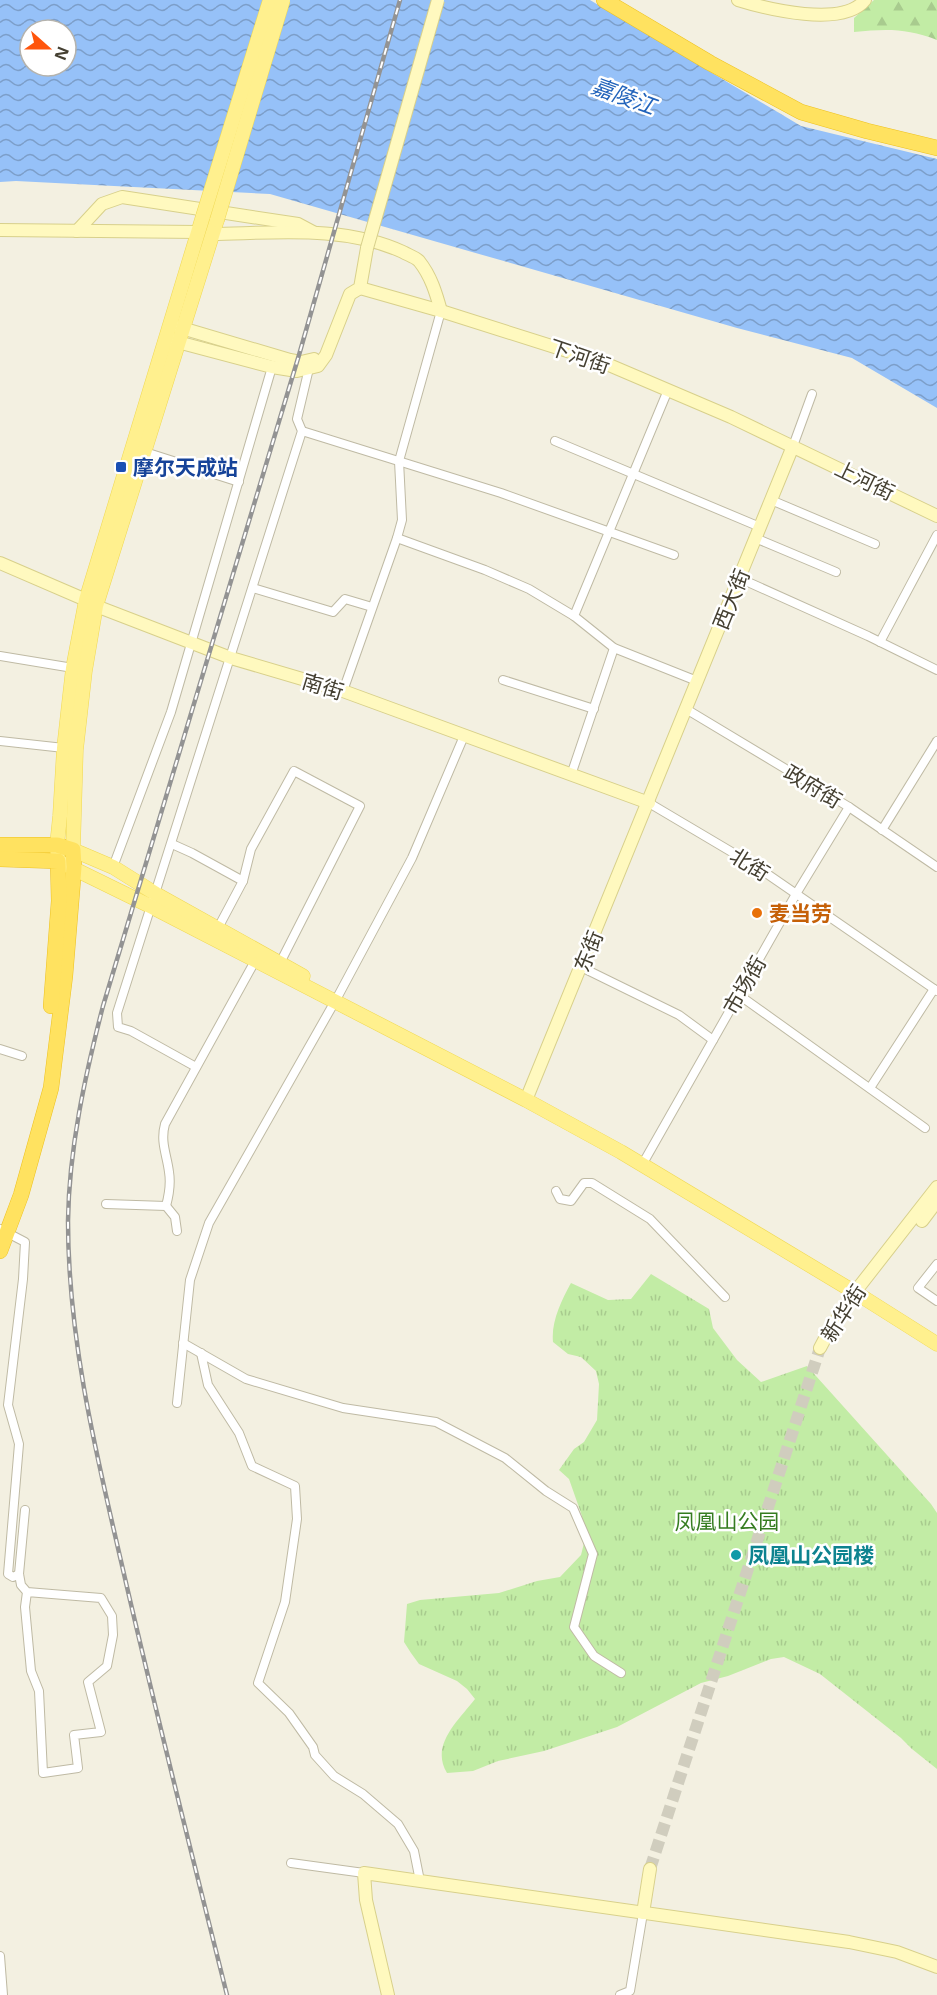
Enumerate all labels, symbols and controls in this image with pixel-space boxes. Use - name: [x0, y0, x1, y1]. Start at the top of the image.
- north arrow: [18, 18, 78, 78]
- text: N: [49, 43, 75, 63]
- water label: 嘉陵江: [588, 70, 662, 121]
- street label: 下河街: [546, 333, 614, 379]
- place label: 摩尔天成站: [133, 453, 238, 481]
- street label: 上河街: [831, 454, 899, 506]
- marker: 摩尔天成站: [114, 460, 128, 474]
- street label: 西大街: [706, 565, 756, 633]
- street label: 南街: [299, 666, 347, 706]
- street label: 政府街: [779, 758, 847, 814]
- street label: 北街: [725, 841, 775, 887]
- place label: 麦当劳: [769, 899, 832, 927]
- marker: 麦当劳: [750, 906, 764, 920]
- street label: 东街: [567, 926, 609, 976]
- street label: 市场街: [716, 951, 772, 1019]
- street label: 新华街: [814, 1279, 872, 1347]
- park label: 凤凰山公园: [675, 1507, 780, 1535]
- place label: 凤凰山公园楼: [748, 1541, 874, 1569]
- marker: 凤凰山公园楼: [729, 1548, 743, 1562]

